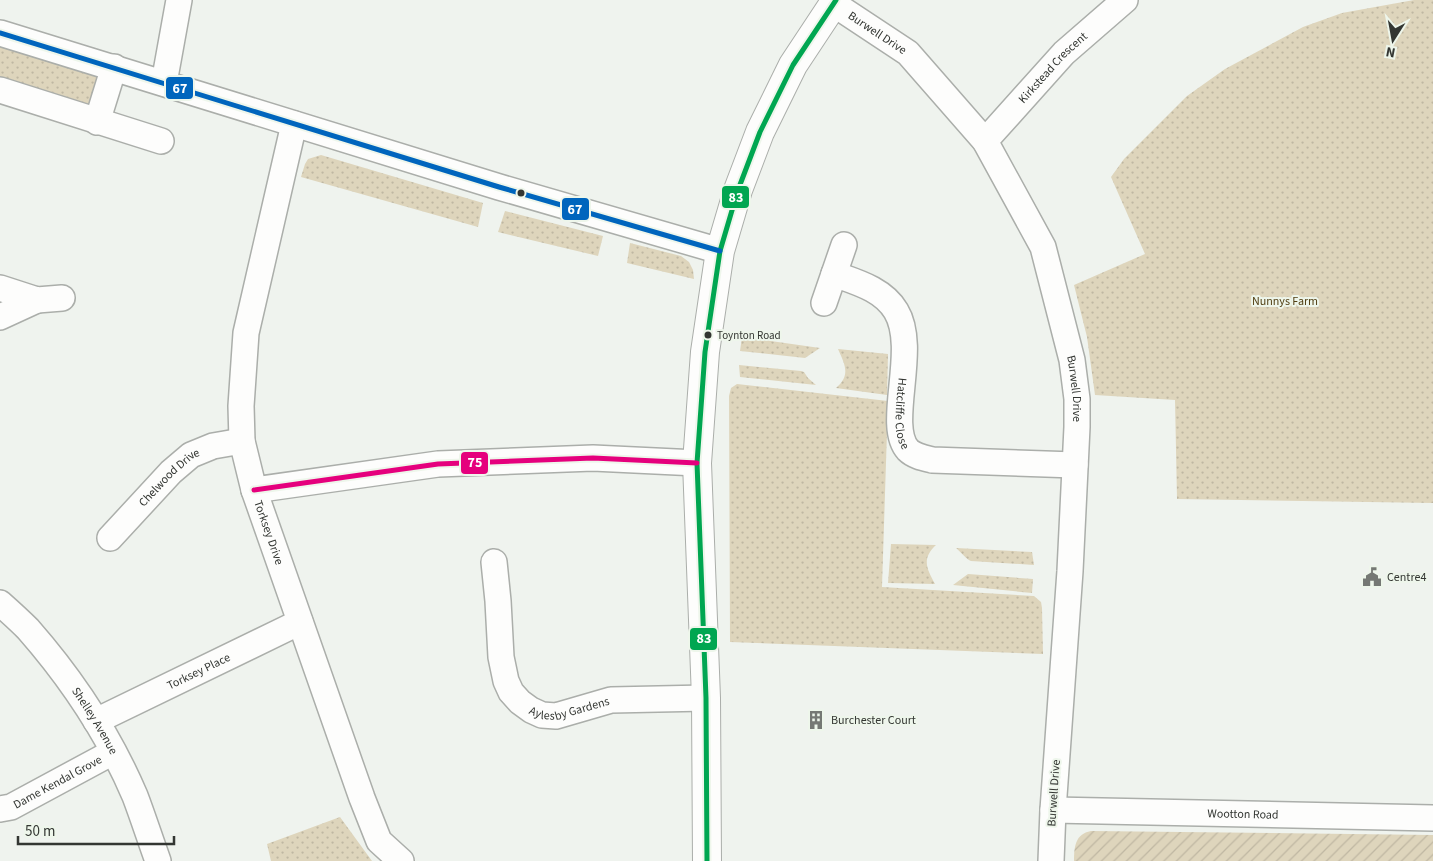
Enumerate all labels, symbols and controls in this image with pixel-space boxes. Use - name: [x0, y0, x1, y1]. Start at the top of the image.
- street label: Burwell Drive: [845, 7, 910, 58]
- north arrow: [1368, 15, 1418, 65]
- street label: Kirkstead Crescent: [1014, 28, 1091, 107]
- text: N: [1384, 41, 1397, 62]
- line badge: 67: [165, 76, 194, 100]
- text: 67: [173, 79, 187, 99]
- line badge: 83: [721, 185, 750, 209]
- unlabelled marker: [516, 188, 526, 198]
- text: 83: [729, 188, 743, 208]
- line badge: 67: [561, 197, 590, 221]
- text: 67: [568, 200, 582, 220]
- park label: Nunnys Farm: [1252, 293, 1318, 310]
- place label: Toynton Road: [717, 328, 781, 343]
- marker: Toynton Road: [703, 330, 713, 340]
- street label: Burwell Drive: [1063, 353, 1086, 422]
- street label: Hatcliffe Close: [891, 377, 914, 453]
- street label: Chelwood Drive: [135, 444, 202, 510]
- line badge: 75: [460, 451, 489, 475]
- text: 75: [468, 453, 482, 473]
- street label: Torksey Drive: [250, 498, 288, 567]
- public building icon: Centre4: [1361, 566, 1383, 588]
- place label: Centre4: [1387, 569, 1426, 586]
- line badge: 83: [689, 627, 718, 651]
- text: 83: [697, 629, 711, 649]
- street label: Torksey Place: [164, 649, 233, 694]
- street label: Shelley Avenue: [68, 684, 122, 757]
- street label: Aylesby Gardens: [526, 692, 611, 724]
- building icon: Burchester Court: [805, 709, 827, 731]
- place label: Burchester Court: [831, 712, 916, 729]
- street label: Dame Kendal Grove: [10, 751, 105, 813]
- street label: Burwell Drive: [1043, 759, 1065, 827]
- street label: Wootton Road: [1207, 805, 1279, 823]
- scale bar: [18, 814, 174, 846]
- text: 50 m: [25, 821, 55, 842]

